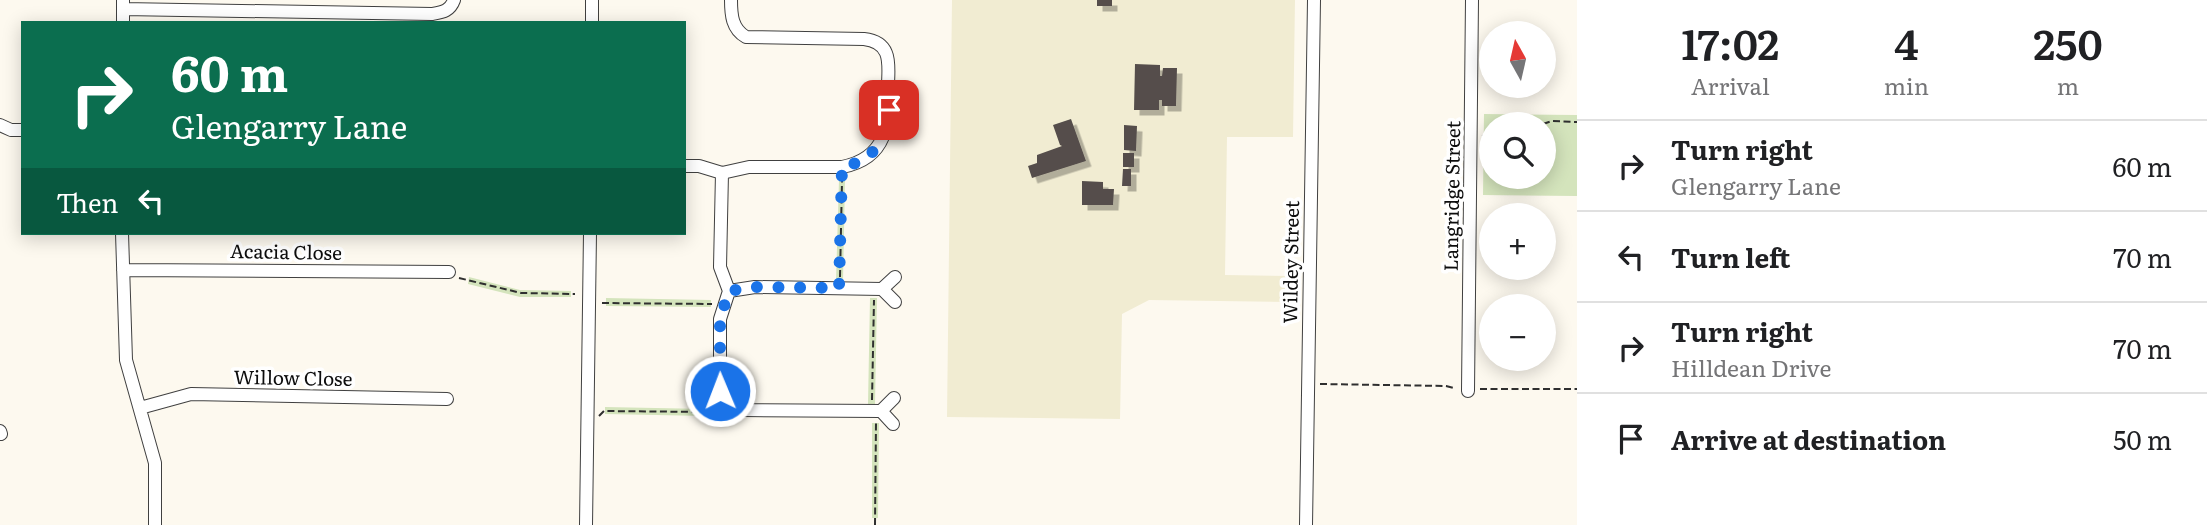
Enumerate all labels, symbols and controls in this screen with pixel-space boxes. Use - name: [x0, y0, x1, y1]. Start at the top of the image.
- text: 17:02: [1681, 11, 1779, 73]
- text: 4: [1894, 11, 1919, 73]
- text: 250: [2033, 11, 2103, 73]
- north arrow: [1479, 21, 1556, 98]
- map controls: [1479, 21, 1556, 371]
- text: 60 m: [171, 34, 288, 107]
- icon: right: [56, 49, 147, 140]
- text: Arrival: [1691, 68, 1770, 102]
- text: min: [1884, 68, 1929, 102]
- text: m: [2057, 68, 2079, 102]
- pin: [859, 80, 919, 140]
- icon: arrive: [870, 91, 908, 129]
- text: Glengarry Lane: [171, 101, 407, 149]
- button: search: [1479, 112, 1556, 189]
- street label: Langridge Street: [1436, 120, 1466, 271]
- text: Turn right: [1671, 129, 1813, 168]
- text: 60 m: [2113, 146, 2172, 185]
- icon: right: [1612, 147, 1650, 185]
- text: Glengarry Lane: [1671, 168, 1841, 202]
- text: Then: [56, 182, 118, 221]
- icon: left: [132, 182, 170, 220]
- street label: Wildey Street: [1275, 200, 1305, 324]
- button: +: [1479, 203, 1556, 280]
- street label: Acacia Close: [230, 236, 342, 266]
- text: Turn left: [1671, 237, 1790, 276]
- text: 70 m: [2113, 237, 2172, 276]
- icon: left: [1612, 238, 1650, 276]
- button: −: [1479, 294, 1556, 371]
- text: Turn right: [1671, 311, 1813, 350]
- text: 70 m: [2113, 328, 2172, 367]
- icon: right: [1612, 329, 1650, 367]
- text: Hilldean Drive: [1671, 350, 1831, 384]
- position arrow: [683, 354, 757, 428]
- street label: Willow Close: [233, 362, 353, 392]
- text: Arrive at destination: [1671, 419, 1946, 458]
- text: 50 m: [2113, 419, 2172, 458]
- icon: arrive: [1612, 420, 1650, 458]

